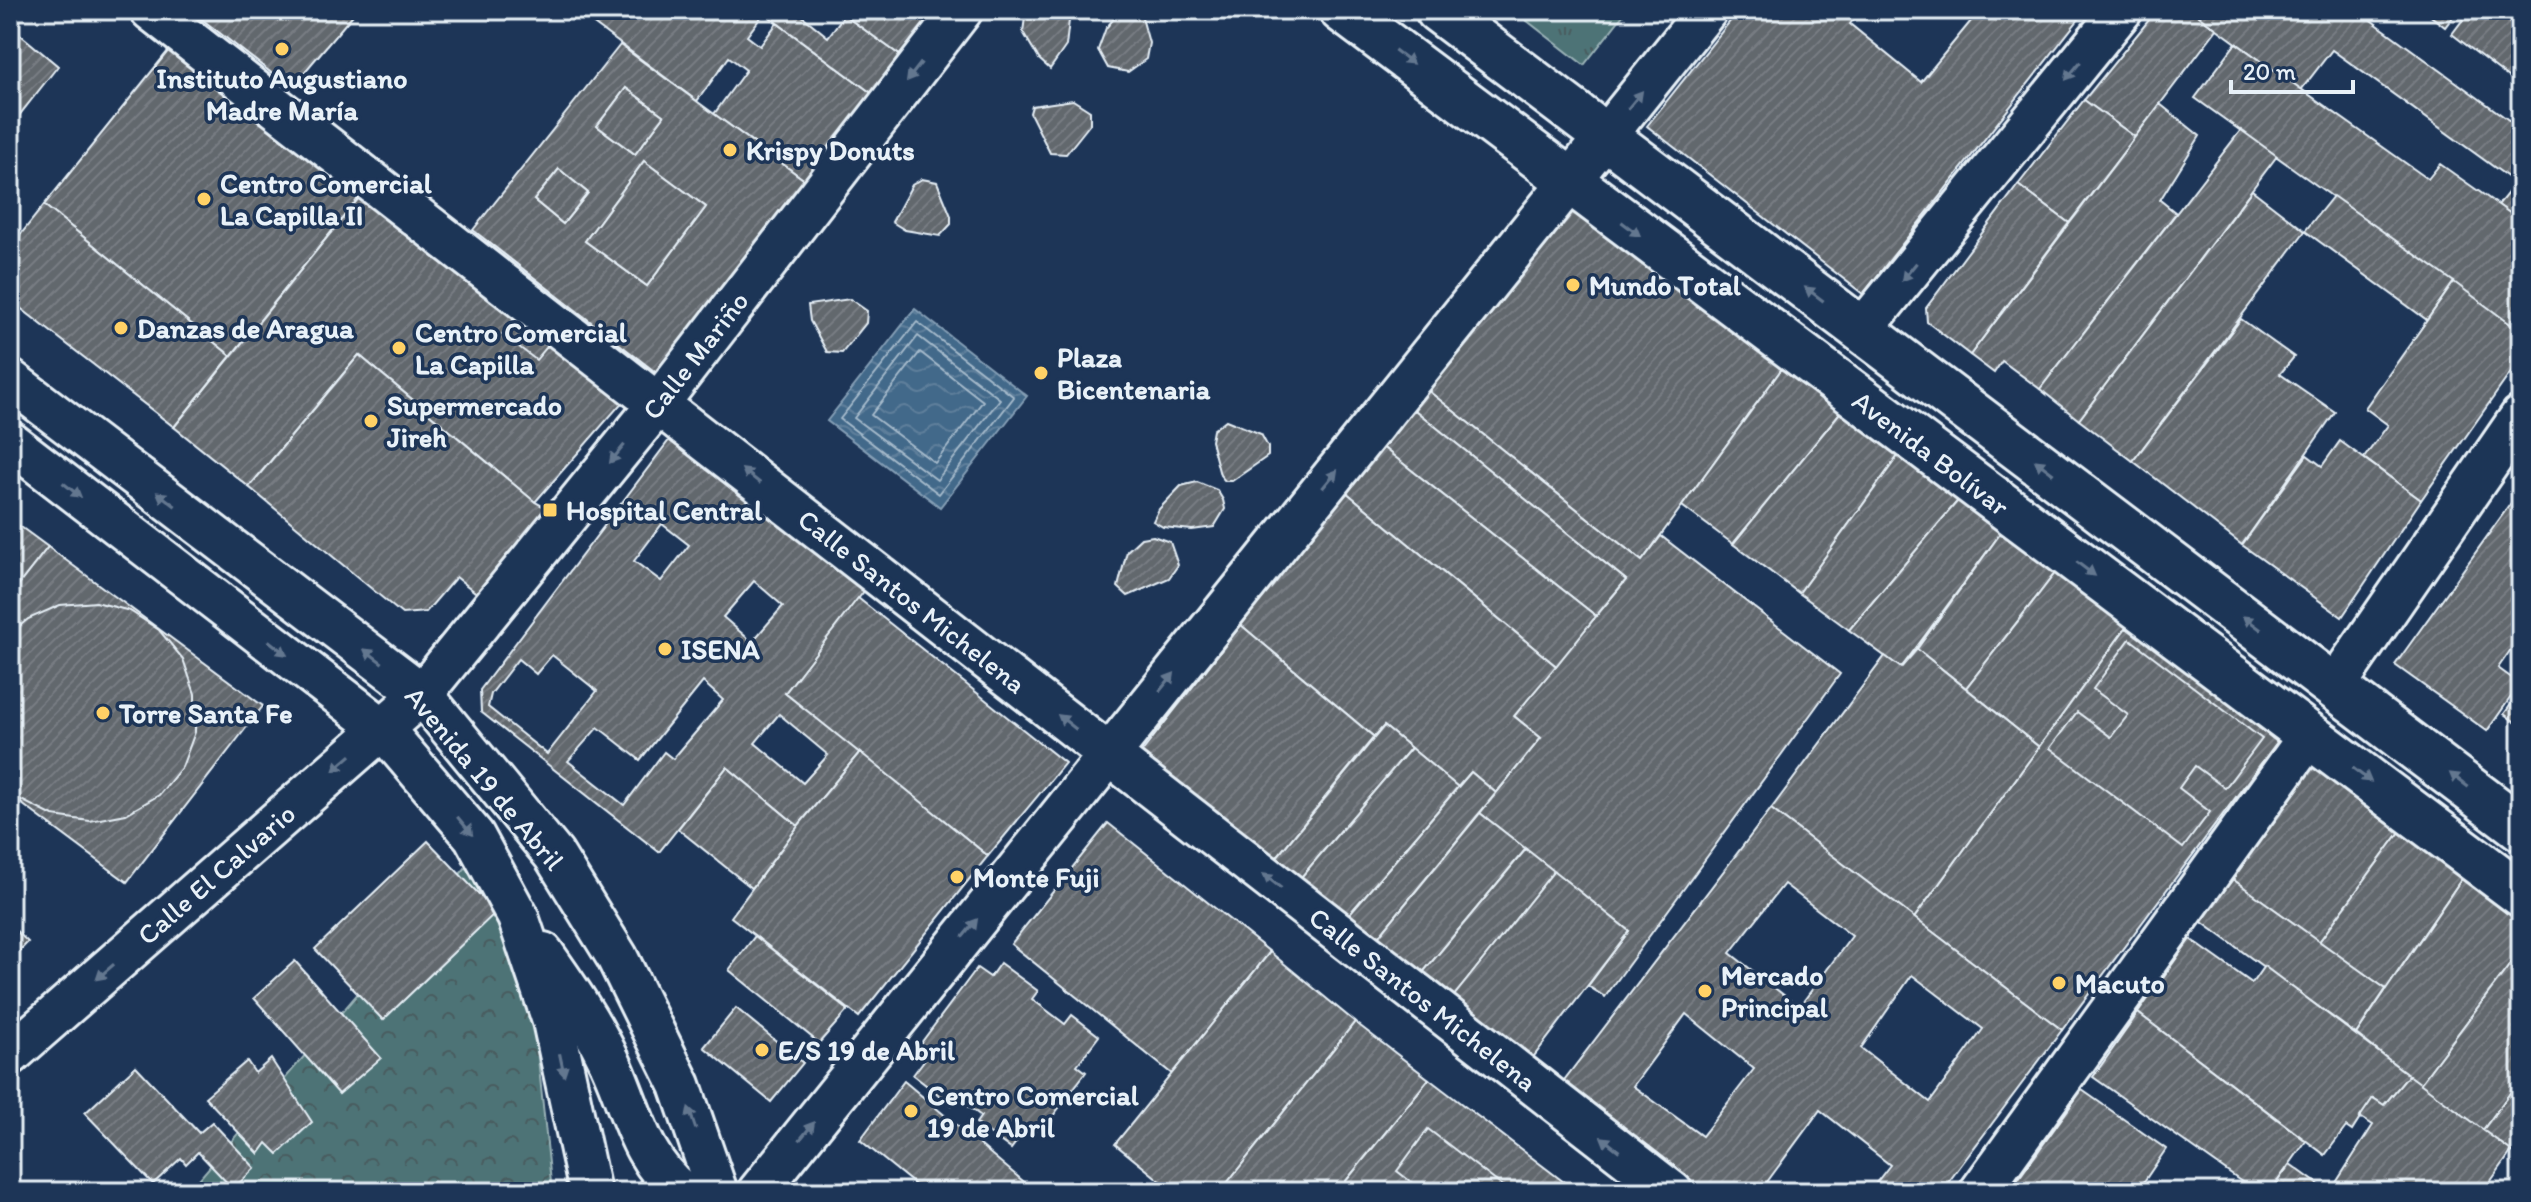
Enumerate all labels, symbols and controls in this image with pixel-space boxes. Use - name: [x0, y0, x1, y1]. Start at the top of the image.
- marker: Instituto Augustiano Madre María: [273, 40, 291, 58]
- scale bar: [2231, 44, 2353, 94]
- one-way arrow: [1394, 49, 1414, 65]
- text: 20 m: [2243, 57, 2296, 86]
- one-way arrow: [2065, 60, 2082, 80]
- place label: Instituto Augustiano Madre María: [157, 61, 407, 127]
- one-way arrow: [906, 62, 922, 82]
- one-way arrow: [1626, 90, 1643, 110]
- place label: Krispy Donuts: [746, 133, 915, 167]
- marker: Krispy Donuts: [721, 141, 739, 159]
- place label: Centro Comercial La Capilla II: [220, 166, 432, 232]
- marker: Centro Comercial La Capilla II: [195, 190, 213, 208]
- one-way arrow: [1620, 221, 1642, 237]
- one-way arrow: [1901, 262, 1918, 282]
- place label: Mundo Total: [1589, 268, 1741, 302]
- marker: Mundo Total: [1564, 276, 1582, 294]
- street label: Calle Mariño: [634, 284, 756, 426]
- one-way arrow: [1804, 286, 1824, 302]
- place label: Danzas de Aragua: [137, 311, 354, 345]
- place label: Centro Comercial La Capilla: [415, 315, 627, 381]
- marker: Danzas de Aragua: [112, 319, 130, 337]
- marker: Centro Comercial La Capilla: [390, 339, 408, 357]
- place label: Plaza Bicentenaria: [1057, 340, 1211, 406]
- marker: Plaza Bicentenaria: [1032, 364, 1050, 382]
- street label: Avenida Bolívar: [1846, 383, 2016, 523]
- place label: Supermercado Jireh: [386, 388, 562, 454]
- marker: Supermercado Jireh: [362, 412, 380, 430]
- one-way arrow: [609, 444, 626, 464]
- one-way arrow: [2034, 459, 2054, 475]
- one-way arrow: [741, 469, 761, 485]
- one-way arrow: [1321, 469, 1338, 489]
- one-way arrow: [62, 481, 82, 497]
- one-way arrow: [156, 491, 176, 507]
- place label: Hospital Central: [566, 493, 762, 527]
- marker: Hospital Central: [541, 501, 559, 519]
- street label: Calle Santos Michelena: [791, 502, 1033, 701]
- one-way arrow: [2076, 560, 2096, 576]
- one-way arrow: [2242, 616, 2262, 632]
- place label: ISENA: [681, 632, 760, 666]
- one-way arrow: [268, 639, 288, 655]
- marker: ISENA: [656, 640, 674, 658]
- one-way arrow: [363, 649, 383, 665]
- one-way arrow: [1159, 672, 1175, 692]
- street label: Avenida 19 de Abril: [398, 679, 572, 877]
- place label: Torre Santa Fe: [118, 696, 293, 730]
- marker: Torre Santa Fe: [94, 704, 112, 722]
- one-way arrow: [1057, 714, 1077, 730]
- one-way arrow: [333, 754, 352, 772]
- one-way arrow: [2351, 766, 2372, 782]
- one-way arrow: [2449, 773, 2469, 789]
- street label: Calle El Calvario: [130, 796, 302, 952]
- one-way arrow: [456, 816, 473, 836]
- place label: Monte Fuji: [973, 860, 1099, 894]
- marker: Monte Fuji: [948, 868, 966, 886]
- one-way arrow: [1262, 874, 1282, 890]
- street label: Calle Santos Michelena: [1302, 900, 1544, 1099]
- one-way arrow: [961, 918, 978, 938]
- place label: Mercado Principal: [1721, 958, 1828, 1024]
- one-way arrow: [95, 963, 115, 980]
- place label: Macuto: [2075, 966, 2165, 1000]
- marker: Macuto: [2050, 974, 2068, 992]
- marker: Mercado Principal: [1696, 982, 1714, 1000]
- place label: E/S 19 de Abril: [778, 1033, 955, 1067]
- marker: E/S 19 de Abril: [753, 1041, 771, 1059]
- one-way arrow: [556, 1053, 569, 1078]
- place label: Centro Comercial 19 de Abril: [927, 1078, 1139, 1144]
- marker: Centro Comercial 19 de Abril: [902, 1102, 920, 1120]
- one-way arrow: [685, 1106, 697, 1130]
- one-way arrow: [799, 1121, 815, 1141]
- one-way arrow: [1600, 1137, 1620, 1153]

